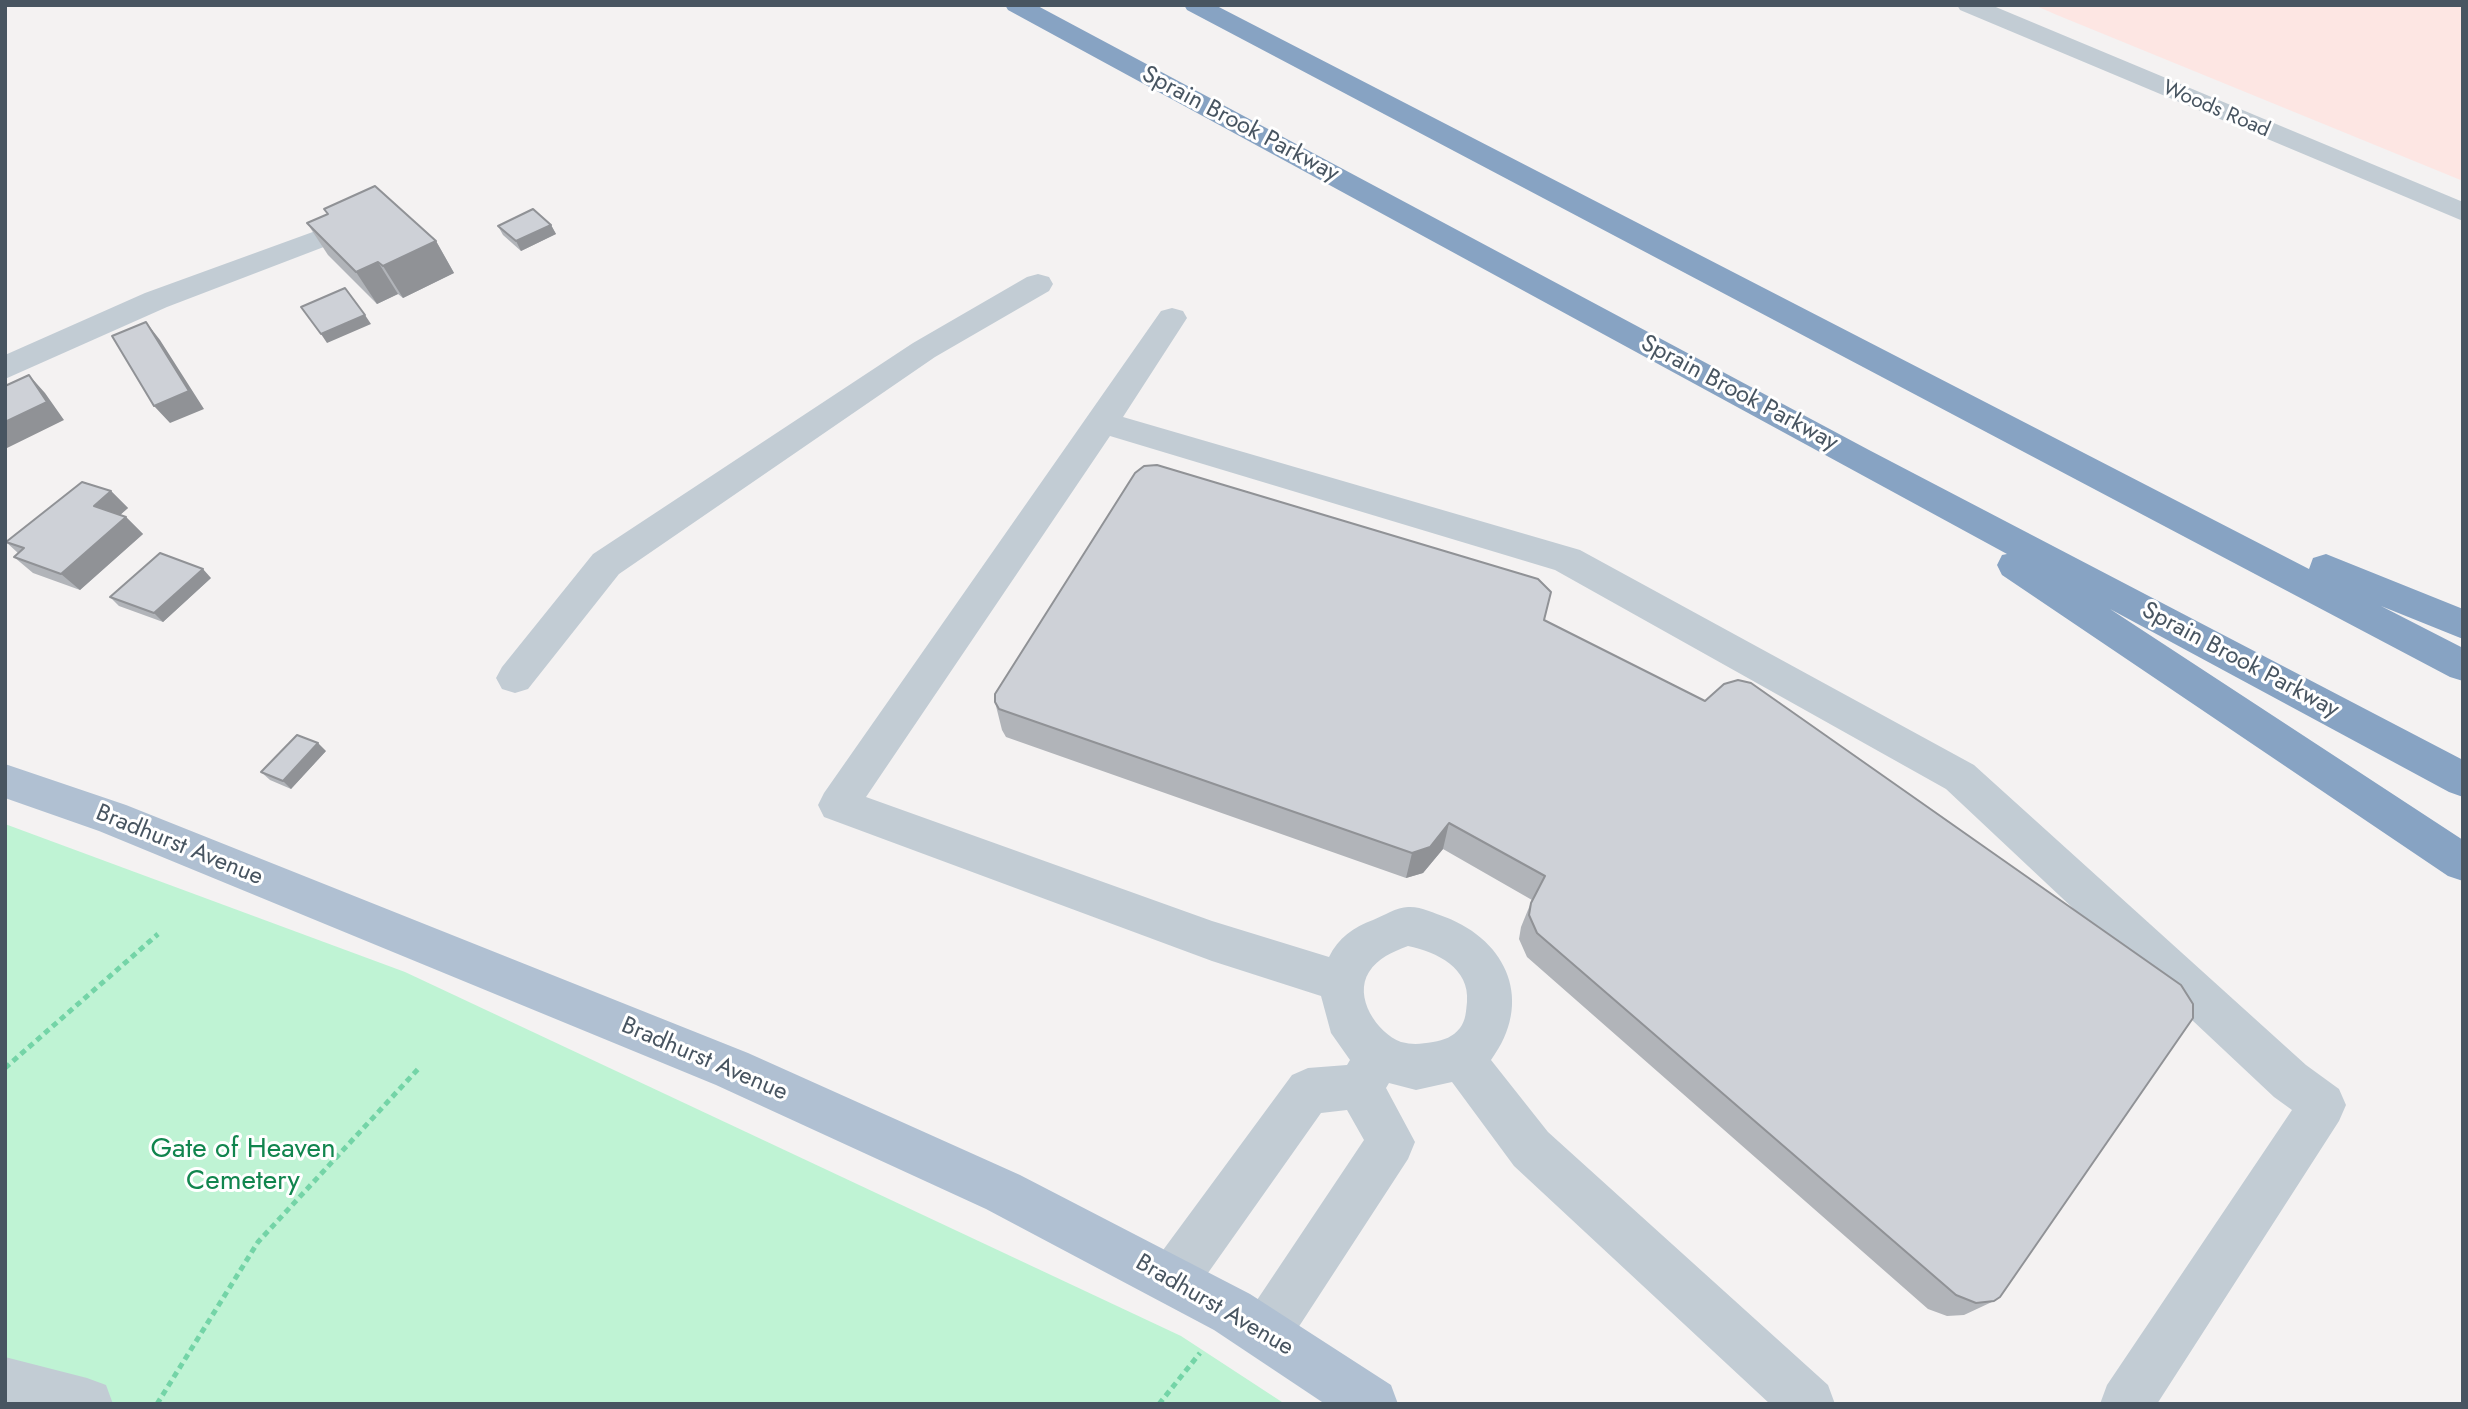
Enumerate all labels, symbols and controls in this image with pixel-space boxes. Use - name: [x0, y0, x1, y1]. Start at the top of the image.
- street label: Sprain Brook Parkway: [1136, 61, 1344, 189]
- street label: Woods Road: [2159, 76, 2273, 144]
- street label: Sprain Brook Parkway: [1635, 330, 1843, 458]
- street label: Sprain Brook Parkway: [2136, 597, 2344, 725]
- street label: Bradhurst Avenue: [91, 799, 267, 893]
- street label: Bradhurst Avenue: [617, 1012, 791, 1108]
- park label: Gate of Heaven Cemetery: [150, 1133, 336, 1199]
- street label: Bradhurst Avenue: [1130, 1249, 1298, 1363]

